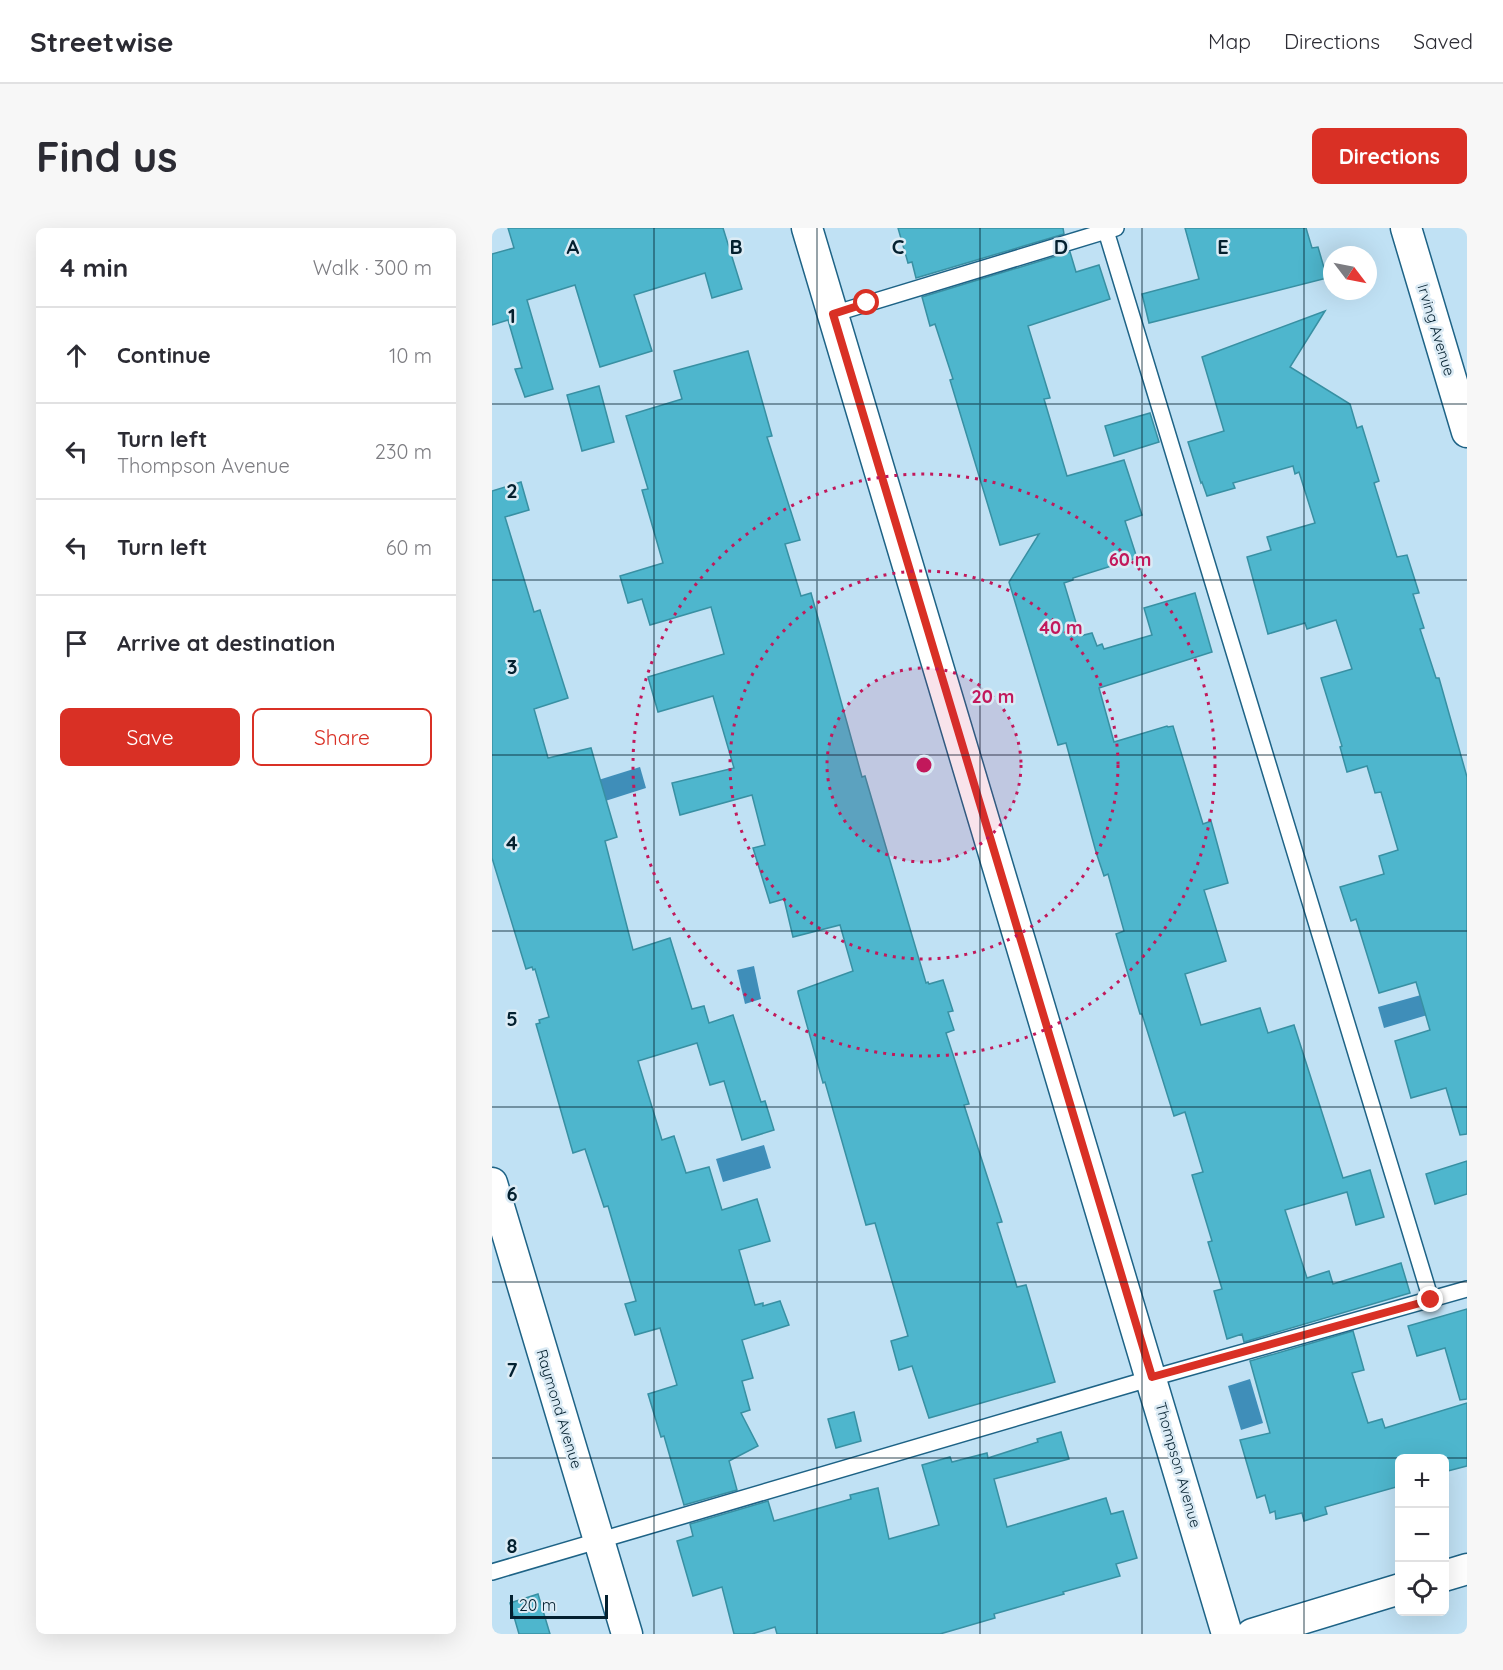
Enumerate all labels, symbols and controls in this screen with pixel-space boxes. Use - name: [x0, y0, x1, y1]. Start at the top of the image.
- text: Streetwise: [30, 24, 173, 59]
- text: Map: [1208, 28, 1251, 54]
- text: Directions: [1284, 28, 1380, 54]
- text: Saved: [1413, 28, 1473, 54]
- button: Directions: [1312, 128, 1467, 184]
- text: Find us: [36, 130, 178, 183]
- text: A: [567, 234, 580, 259]
- text: B: [729, 234, 743, 259]
- text: C: [892, 234, 905, 259]
- text: D: [1054, 234, 1068, 259]
- text: E: [1217, 234, 1229, 259]
- north arrow: [1323, 246, 1377, 300]
- text: 4 min: [60, 251, 128, 284]
- text: Walk · 300 m: [313, 255, 432, 280]
- street label: Irving Avenue: [1414, 282, 1459, 378]
- route start: [853, 289, 879, 315]
- text: 1: [508, 303, 516, 328]
- icon: ahead: [60, 339, 93, 372]
- text: Continue: [117, 341, 211, 369]
- text: 10 m: [389, 343, 432, 368]
- text: Turn left: [117, 425, 207, 453]
- icon: left: [60, 435, 93, 468]
- text: 230 m: [375, 439, 432, 464]
- text: Thompson Avenue: [117, 453, 290, 478]
- text: 2: [506, 478, 518, 503]
- icon: left: [60, 531, 93, 564]
- text: Turn left: [117, 533, 207, 561]
- text: 60 m: [386, 535, 432, 560]
- text: 60 m: [1109, 548, 1151, 571]
- text: 40 m: [1039, 616, 1083, 639]
- icon: arrive: [60, 627, 93, 660]
- text: Arrive at destination: [117, 629, 335, 657]
- text: 3: [507, 654, 517, 679]
- text: 20 m: [972, 685, 1014, 708]
- button: Save: [60, 708, 240, 766]
- button: Share: [252, 708, 432, 766]
- centre of rings: [914, 755, 934, 775]
- text: 4: [506, 830, 518, 855]
- text: 5: [506, 1006, 518, 1031]
- text: 6: [506, 1181, 518, 1206]
- route end: [1417, 1286, 1443, 1312]
- street label: Raymond Avenue: [532, 1347, 587, 1471]
- text: 7: [507, 1357, 518, 1382]
- street label: Thompson Avenue: [1151, 1400, 1205, 1530]
- map controls: [1395, 1454, 1449, 1616]
- button: +: [1395, 1454, 1449, 1508]
- button: −: [1395, 1508, 1449, 1562]
- text: 8: [507, 1533, 518, 1558]
- button: locate: [1395, 1562, 1449, 1616]
- scale bar: [510, 1592, 608, 1620]
- text: 20 m: [519, 1595, 556, 1615]

